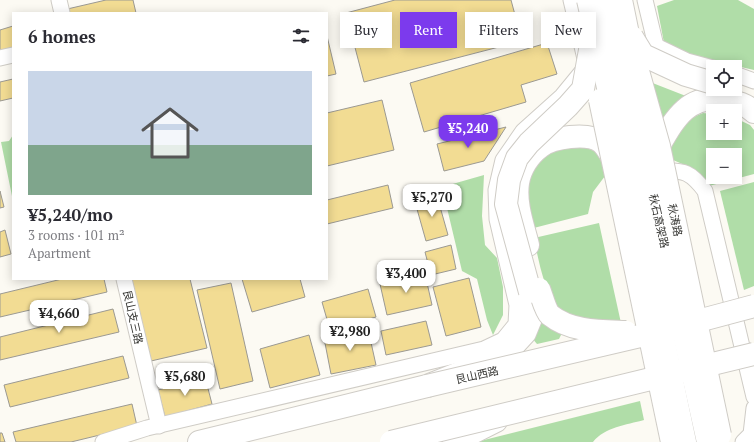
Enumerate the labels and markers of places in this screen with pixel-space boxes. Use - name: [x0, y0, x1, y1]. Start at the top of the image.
- pin: ¥5,240: [435, 115, 501, 149]
- pin: ¥5,270: [399, 184, 465, 218]
- pin: ¥3,400: [373, 260, 439, 294]
- pin: ¥4,660: [26, 300, 92, 334]
- pin: ¥2,980: [317, 318, 383, 352]
- pin: ¥5,680: [152, 363, 218, 397]

